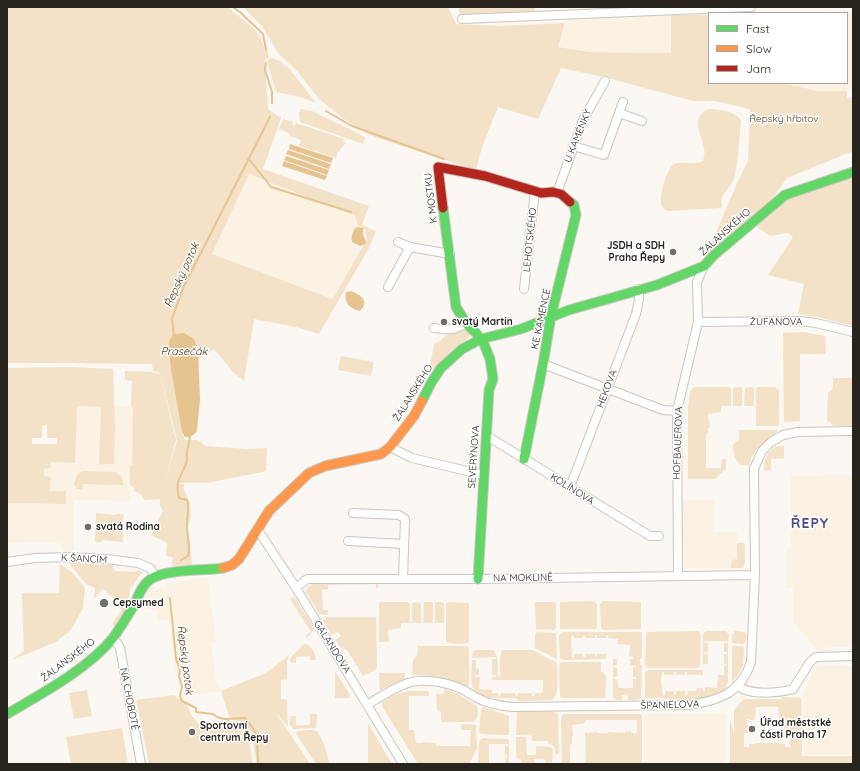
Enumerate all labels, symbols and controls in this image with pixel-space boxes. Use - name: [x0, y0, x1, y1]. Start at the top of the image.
- legend: [708, 12, 848, 84]
- text: Fast: [746, 21, 770, 36]
- text: Slow: [746, 41, 772, 56]
- text: Jam: [746, 61, 771, 76]
- street label: U KAMÉNKY: [562, 107, 594, 165]
- park label: Řepský hřbitov: [749, 113, 819, 125]
- street label: K MOSTKU: [422, 172, 440, 224]
- street label: ŽALANSKÉHO: [697, 206, 753, 258]
- street label: LEHOTSKÉHO: [521, 207, 539, 273]
- water label: Řepský potok: [162, 240, 202, 310]
- place label: JSDH a SDH Praha Řepy: [607, 240, 665, 264]
- marker: JSDH a SDH Praha Řepy: [668, 247, 678, 257]
- street label: KE KAMÉNCE: [529, 288, 553, 350]
- place label: svatý Martin: [452, 316, 513, 328]
- street label: ŽUFANOVA: [750, 316, 802, 328]
- marker: svatý Martin: [439, 317, 449, 327]
- water label: Prasečák: [161, 345, 207, 359]
- street label: ŽALANSKÉHO: [391, 362, 435, 424]
- street label: HEKOVA: [594, 368, 620, 410]
- street label: HOFBAUEROVA: [671, 406, 685, 480]
- street label: SEVERÝNOVA: [466, 425, 482, 489]
- street label: KOLÍNOVA: [548, 471, 596, 507]
- district label: ŘEPY: [791, 516, 829, 532]
- place label: svatá Rodina: [96, 521, 160, 533]
- marker: svatá Rodina: [83, 522, 93, 532]
- street label: K ŠANCÍM: [61, 552, 107, 566]
- street label: NA MOKLINĚ: [493, 571, 553, 585]
- marker: Cepsymed: [98, 597, 110, 609]
- place label: Cepsymed: [113, 597, 164, 609]
- street label: GALANDOVA: [311, 618, 353, 676]
- water label: Řepský potok: [174, 624, 196, 696]
- street label: ŽALANSKÉHO: [38, 636, 98, 684]
- street label: NA CHOBOTĚ: [117, 667, 141, 731]
- street label: ŠPANIELOVA: [640, 698, 700, 712]
- place label: Úřad měststké části Praha 17: [760, 717, 831, 740]
- place label: Sportovní centrum Řepy: [200, 720, 268, 744]
- marker: Úřad měststké části Praha 17: [747, 724, 757, 734]
- marker: Sportovní centrum Řepy: [187, 727, 197, 737]

